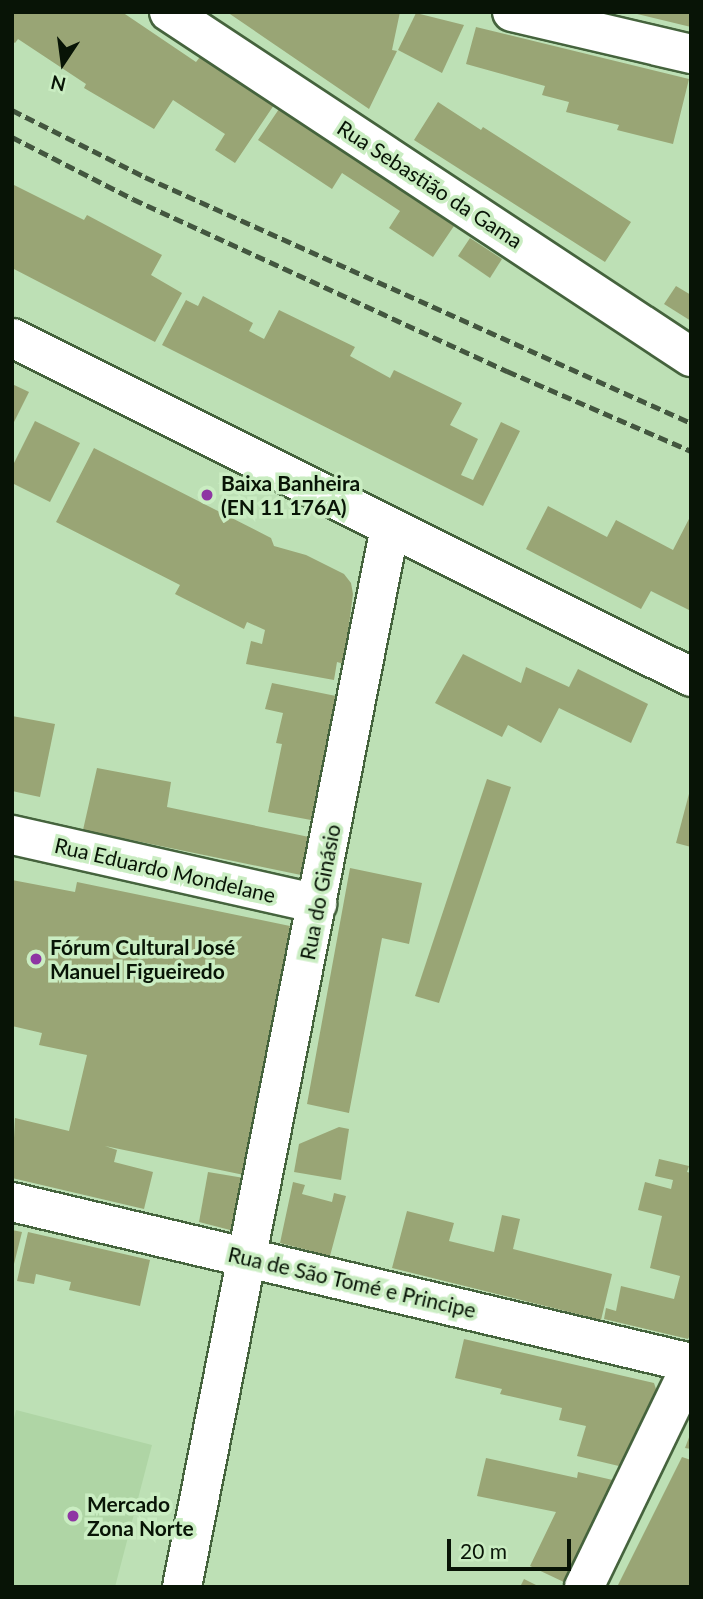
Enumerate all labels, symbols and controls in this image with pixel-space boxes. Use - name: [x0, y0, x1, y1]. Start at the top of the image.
- north arrow: [28, 28, 98, 98]
- text: N: [48, 71, 68, 97]
- street label: Rua Sebastião da Gama: [333, 115, 527, 253]
- place label: Baixa Banheira (EN 11 176A): [221, 470, 360, 520]
- marker: Baixa Banheira (EN 11 176A): [199, 487, 215, 503]
- street label: Rua do Ginásio: [294, 822, 346, 962]
- street label: Rua Eduardo Mondelane: [52, 832, 278, 908]
- place label: Fórum Cultural José Manuel Figueiredo: [50, 934, 236, 984]
- marker: Fórum Cultural José Manuel Figueiredo: [28, 951, 44, 967]
- street label: Rua de São Tomé e Principe: [225, 1241, 479, 1323]
- place label: Mercado Zona Norte: [87, 1491, 194, 1541]
- marker: Mercado Zona Norte: [65, 1508, 81, 1524]
- scale bar: [451, 1526, 575, 1570]
- text: 20 m: [460, 1538, 507, 1563]

